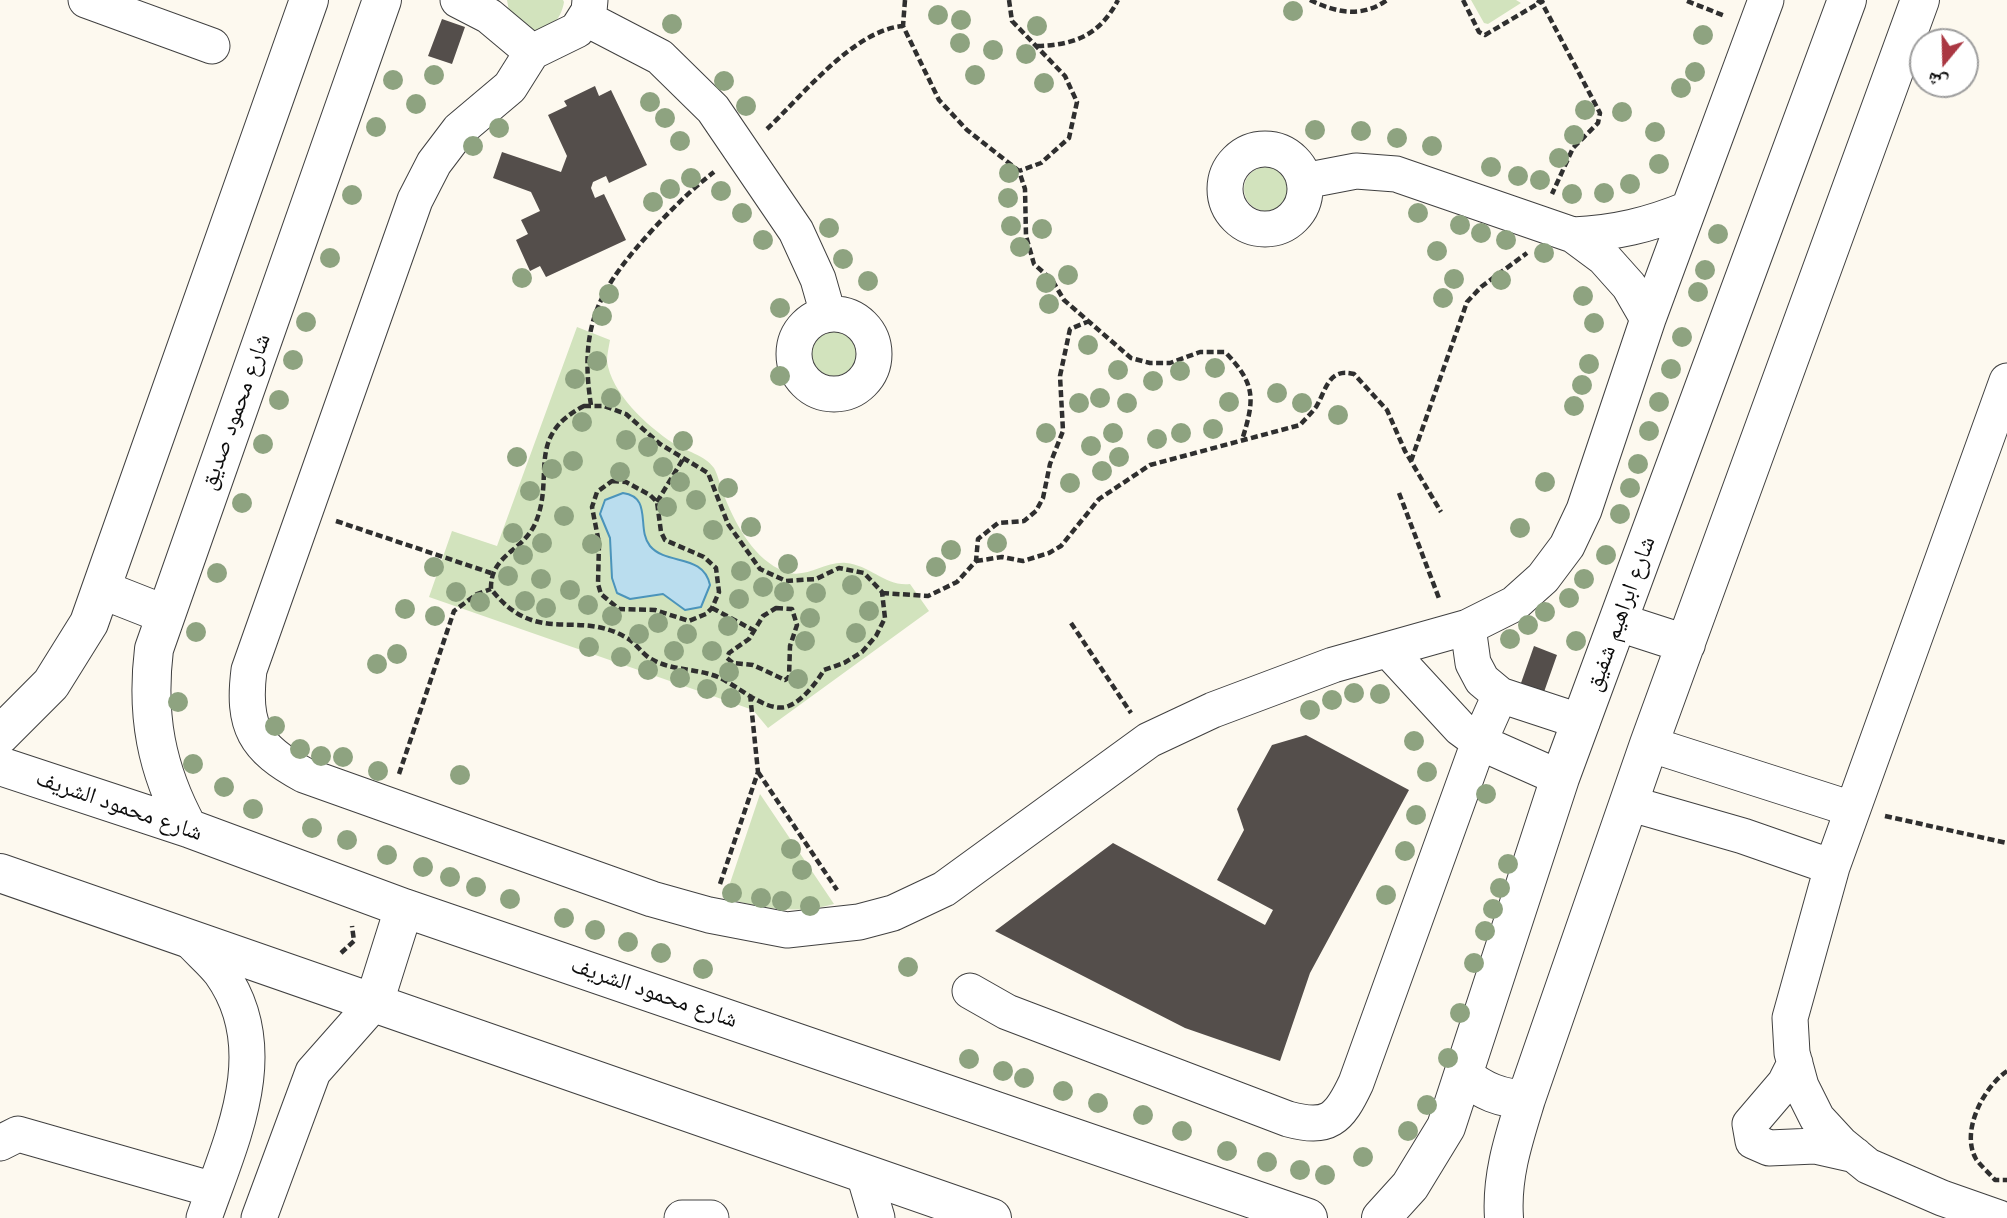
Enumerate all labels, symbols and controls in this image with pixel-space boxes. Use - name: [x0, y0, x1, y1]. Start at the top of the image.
- north arrow: [1909, 28, 1979, 98]
- text: ش: [1924, 67, 1951, 96]
- street label: شارع محمود صديق: [195, 330, 277, 494]
- street label: شارع ابراهيم شفيق: [1580, 533, 1662, 695]
- street label: شارع محمود الشريف: [32, 765, 206, 847]
- street label: شارع محمود الشريف: [567, 952, 741, 1034]

